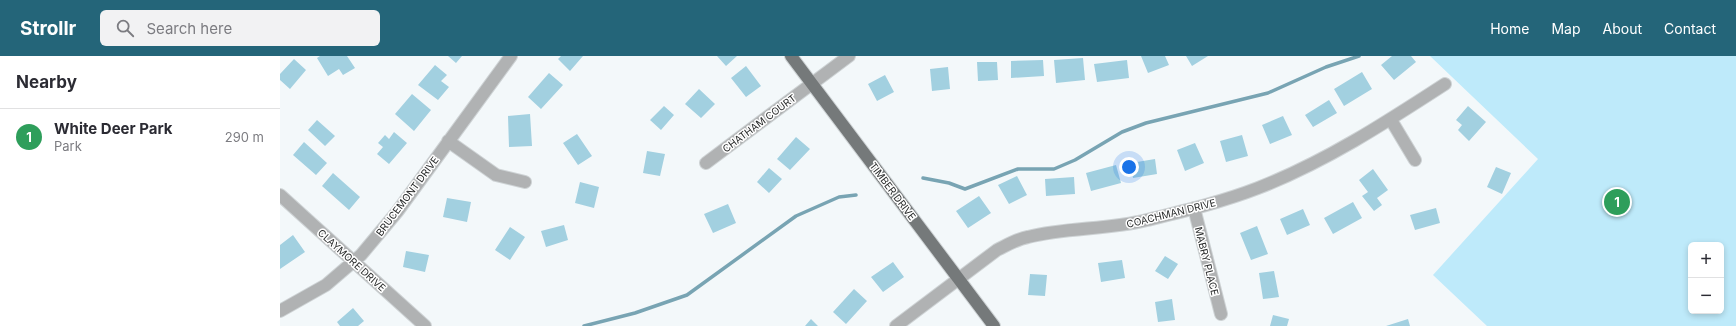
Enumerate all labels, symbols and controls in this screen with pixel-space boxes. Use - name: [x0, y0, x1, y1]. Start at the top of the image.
- search box: [100, 10, 380, 46]
- text: Strollr: [20, 17, 76, 40]
- icon: search: [114, 17, 136, 39]
- text: Search here: [146, 19, 232, 38]
- text: Home: [1490, 20, 1529, 37]
- text: Map: [1551, 20, 1581, 37]
- text: About: [1603, 20, 1642, 37]
- text: Contact: [1664, 20, 1716, 37]
- text: Nearby: [16, 72, 77, 92]
- street label: CHATHAM COURT: [720, 92, 798, 154]
- text: White Deer Park: [54, 119, 172, 138]
- text: 1: [26, 129, 32, 145]
- text: 290 m: [225, 129, 264, 145]
- text: Park: [54, 138, 82, 154]
- street label: BRUCEMONT DRIVE: [373, 154, 441, 238]
- your location: [1119, 157, 1139, 177]
- street label: TIMBER DRIVE: [867, 160, 919, 222]
- pin: 1: [1604, 187, 1630, 217]
- street label: COACHMAN DRIVE: [1125, 196, 1217, 230]
- street label: MABRY PLACE: [1193, 225, 1221, 297]
- street label: CLAYMORE DRIVE: [316, 226, 388, 294]
- map controls: [1688, 242, 1724, 314]
- button: +: [1688, 242, 1724, 278]
- button: −: [1688, 278, 1724, 314]

